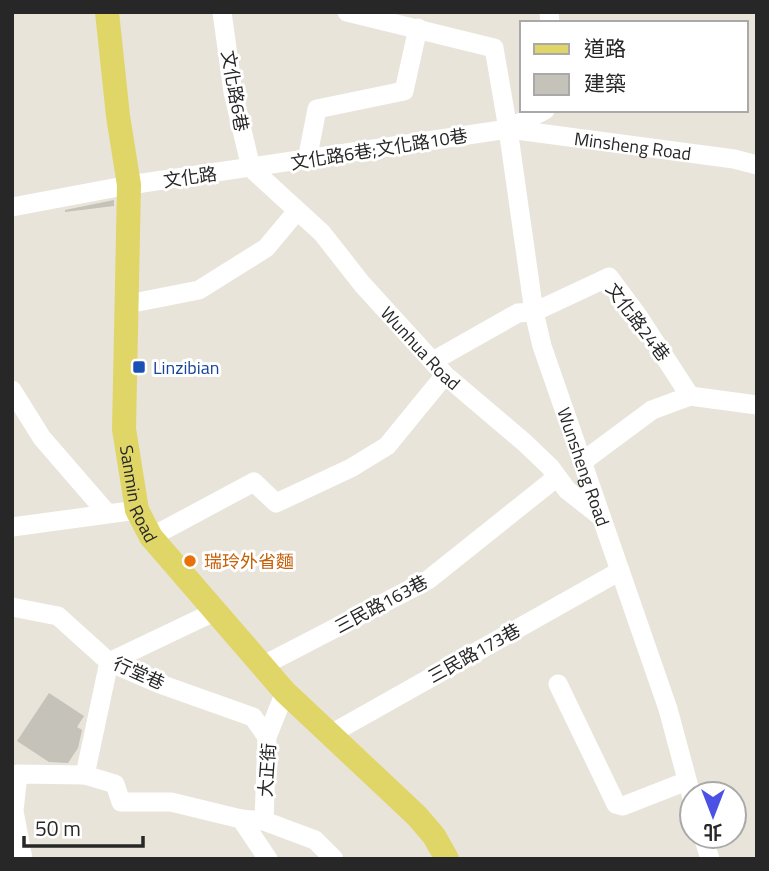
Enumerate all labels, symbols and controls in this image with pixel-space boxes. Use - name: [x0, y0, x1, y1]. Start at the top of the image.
- legend: [520, 21, 748, 112]
- text: 道路: [584, 32, 626, 64]
- street label: 文化路6巷: [215, 48, 255, 134]
- text: 建築: [584, 67, 626, 99]
- street label: 文化路6巷;文化路10巷: [289, 122, 469, 176]
- street label: Minsheng Road: [573, 124, 693, 167]
- street label: 文化路: [161, 160, 219, 194]
- street label: 文化路24巷: [599, 277, 677, 367]
- street label: Wunhua Road: [375, 300, 467, 396]
- place label: Linzibian: [153, 354, 219, 381]
- marker: Linzibian: [131, 359, 147, 375]
- street label: Wunsheng Road: [551, 404, 617, 530]
- street label: Sanmin Road: [113, 443, 165, 547]
- place label: 瑞玲外省麵: [204, 548, 294, 575]
- marker: 瑞玲外省麵: [182, 553, 198, 569]
- street label: 三民路163巷: [330, 568, 432, 640]
- street label: 三民路173巷: [423, 616, 525, 690]
- street label: 行堂巷: [109, 650, 169, 696]
- street label: 大正街: [252, 742, 282, 798]
- north arrow: [678, 780, 748, 850]
- scale bar: [24, 804, 144, 848]
- text: 50 m: [35, 812, 81, 844]
- text: 北: [703, 818, 723, 847]

